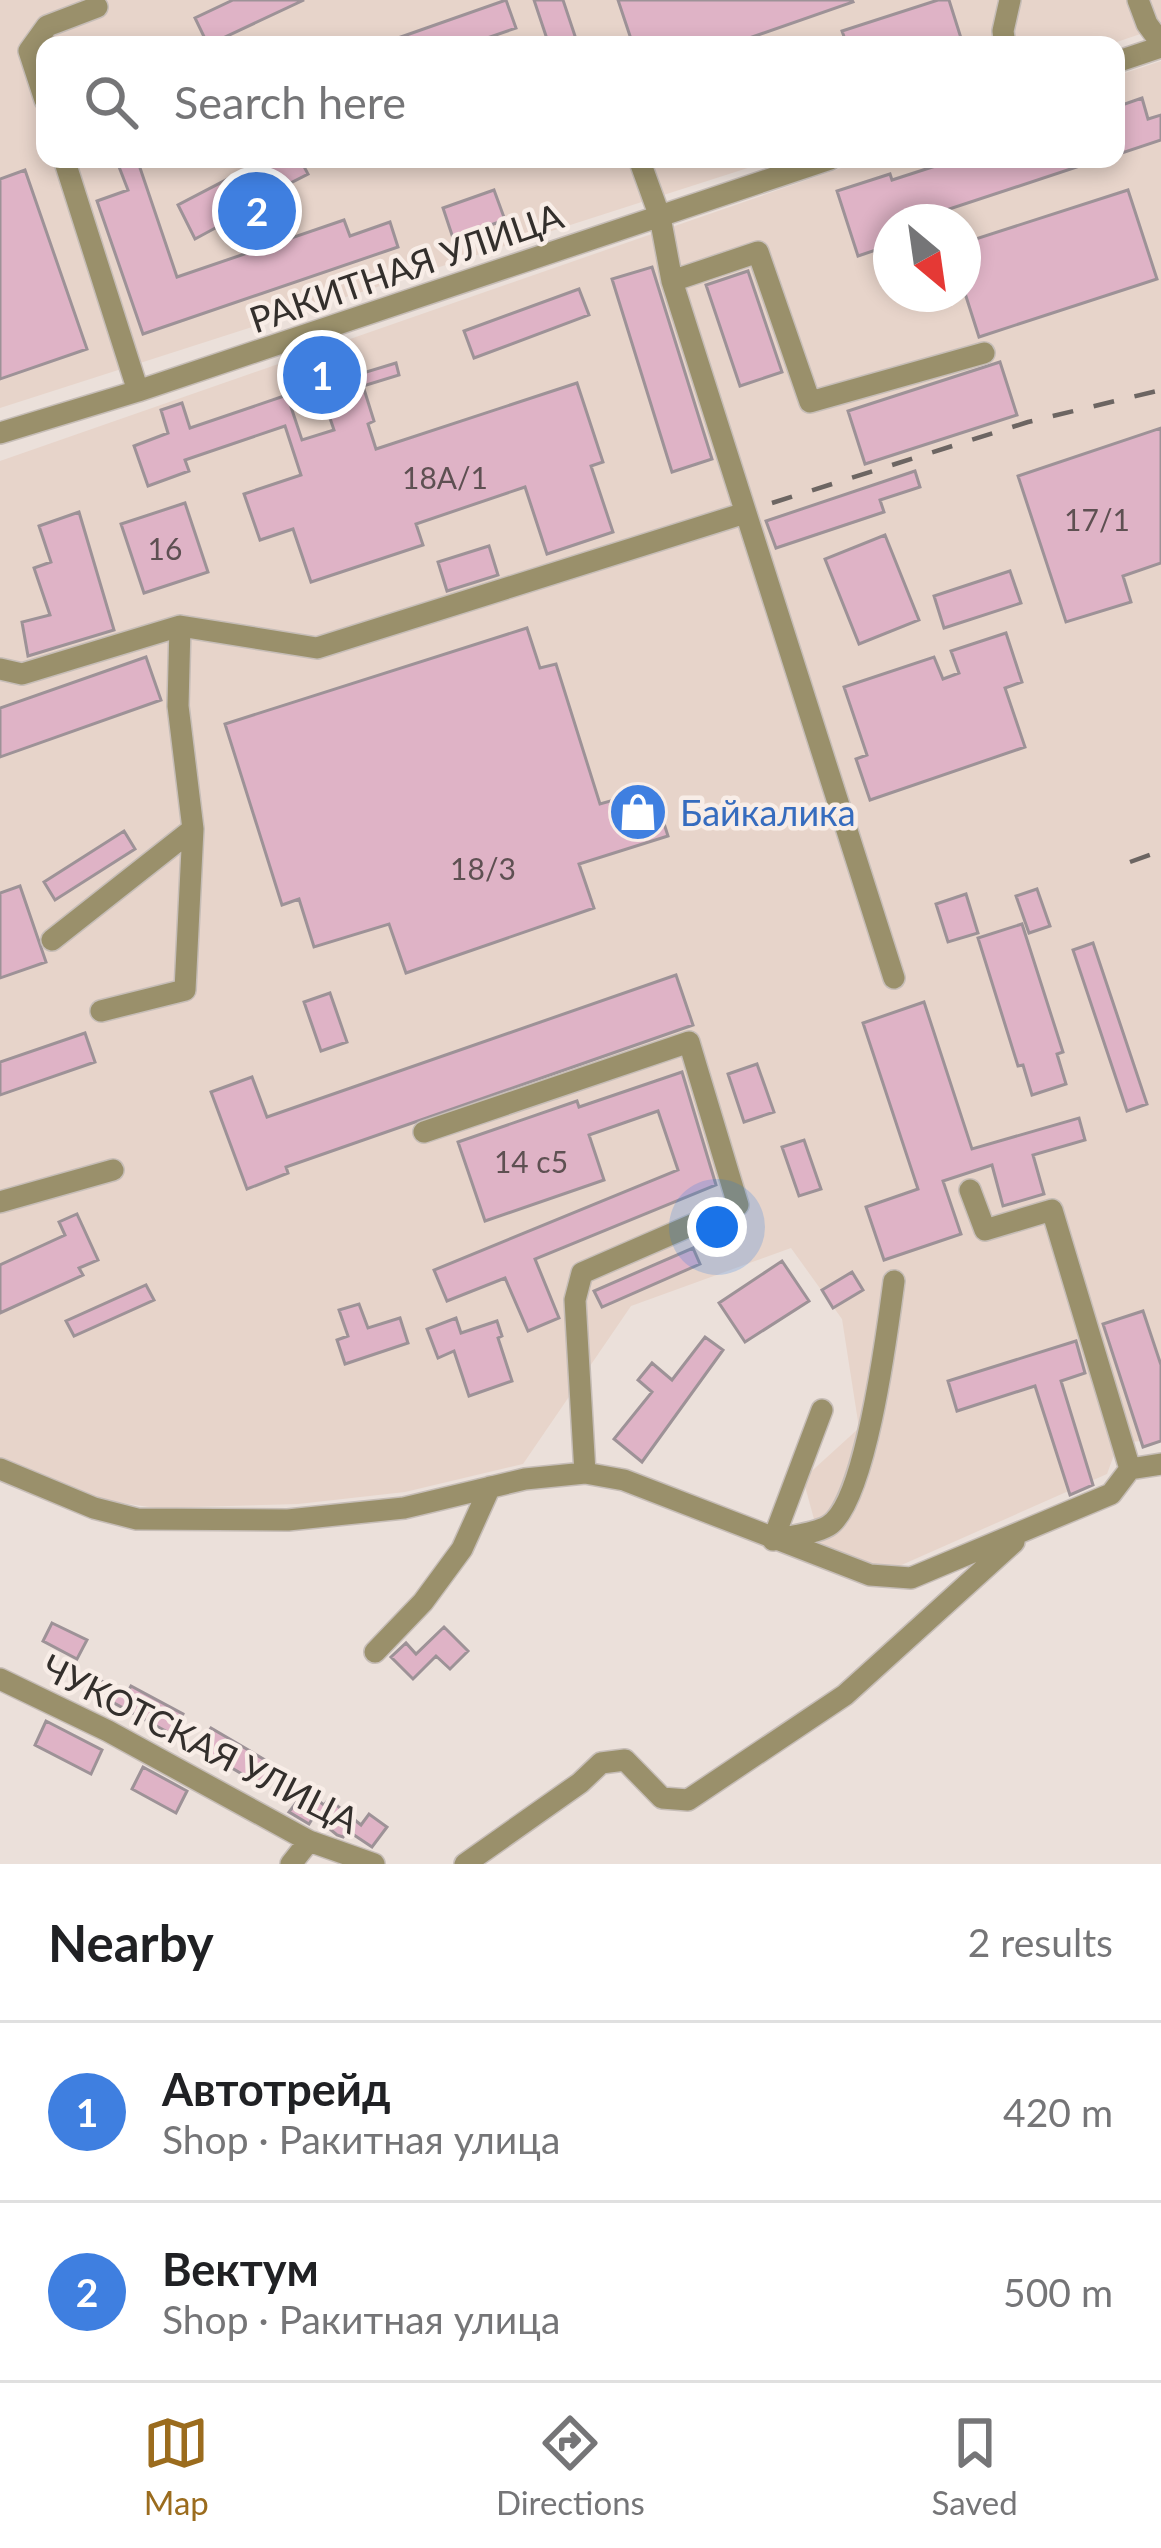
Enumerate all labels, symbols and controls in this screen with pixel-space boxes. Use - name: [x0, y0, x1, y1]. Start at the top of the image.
- search box: [36, 36, 1125, 168]
- icon: search: [78, 69, 144, 135]
- text: Search here: [174, 75, 406, 129]
- pin: 2: [218, 166, 296, 256]
- street label: РАКИТНАЯ УЛИЦА: [244, 193, 569, 341]
- north arrow: [873, 204, 981, 312]
- pin: 1: [283, 330, 361, 420]
- house number: 18А/1: [402, 459, 488, 495]
- house number: 17/1: [1064, 501, 1130, 537]
- house number: 16: [148, 530, 182, 566]
- shop icon: Байкалика: [607, 781, 669, 843]
- place label: Байкалика: [680, 790, 856, 834]
- house number: 18/3: [450, 850, 516, 886]
- house number: 14 с5: [494, 1143, 568, 1179]
- your location: [687, 1197, 747, 1257]
- street label: ЧУКОТСКАЯ УЛИЦА: [35, 1644, 367, 1842]
- text: Nearby: [48, 1912, 214, 1973]
- text: 2 results: [968, 1919, 1113, 1965]
- text: Автотрейд: [162, 2062, 391, 2116]
- text: 1: [76, 2089, 98, 2135]
- text: 420 m: [1003, 2089, 1113, 2135]
- text: Shop · Ракитная улица: [162, 2116, 560, 2162]
- text: Вектум: [162, 2242, 319, 2296]
- text: 2: [76, 2269, 98, 2315]
- text: 500 m: [1003, 2269, 1113, 2315]
- text: Shop · Ракитная улица: [162, 2296, 560, 2342]
- tab: Map: [143, 2410, 209, 2522]
- tab: Directions: [496, 2410, 645, 2522]
- tab: Saved: [931, 2410, 1018, 2522]

